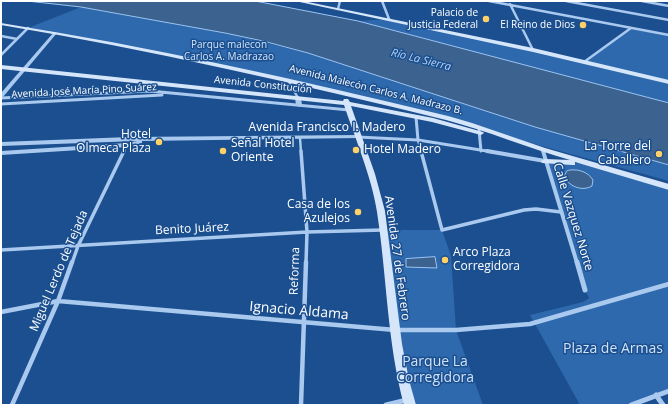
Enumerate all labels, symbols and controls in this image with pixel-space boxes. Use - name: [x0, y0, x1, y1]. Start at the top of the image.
- place label: Palacio de Justicia Federal: [408, 7, 478, 30]
- marker: Palacio de Justicia Federal: [481, 14, 491, 24]
- place label: El Reino de Dios: [500, 19, 575, 31]
- marker: El Reino de Dios: [578, 20, 588, 30]
- park label: Parque malecon Carlos A. Madrazao: [184, 39, 274, 62]
- water label: Río La Sierra: [390, 46, 452, 74]
- street label: Avenida Malecón Carlos A. Madrazo B.: [288, 63, 464, 117]
- street label: Avenida Constitución: [213, 74, 313, 96]
- street label: Avenida José María Pino Suárez: [11, 81, 157, 101]
- street label: Avenida Francisco I. Madero: [249, 121, 405, 135]
- place label: Hotel Olmeca Plaza: [76, 128, 151, 156]
- marker: Hotel Olmeca Plaza: [154, 137, 164, 147]
- place label: Señal Hotel Oriente: [231, 137, 295, 165]
- place label: La Torre del Caballero: [584, 140, 651, 168]
- place label: Hotel Madero: [364, 143, 441, 157]
- marker: Hotel Madero: [351, 145, 361, 155]
- marker: Señal Hotel Oriente: [218, 146, 228, 156]
- marker: La Torre del Caballero: [654, 149, 664, 159]
- street label: Calle Vazquez Norte: [550, 161, 596, 273]
- street label: Avenida 27 de Febrero: [381, 195, 413, 321]
- place label: Casa de los Azulejos: [287, 198, 350, 226]
- marker: Casa de los Azulejos: [353, 207, 363, 217]
- street label: Miguel Lerdo de Tejada: [27, 208, 91, 334]
- street label: Benito Juárez: [155, 220, 229, 238]
- place label: Arco Plaza Corregidora: [453, 246, 520, 274]
- street label: Reforma: [287, 247, 303, 295]
- marker: Arco Plaza Corregidora: [440, 255, 450, 265]
- street label: Ignacio Aldama: [249, 298, 349, 324]
- park label: Plaza de Armas: [563, 341, 663, 357]
- park label: Parque La Corregidora: [396, 354, 474, 386]

